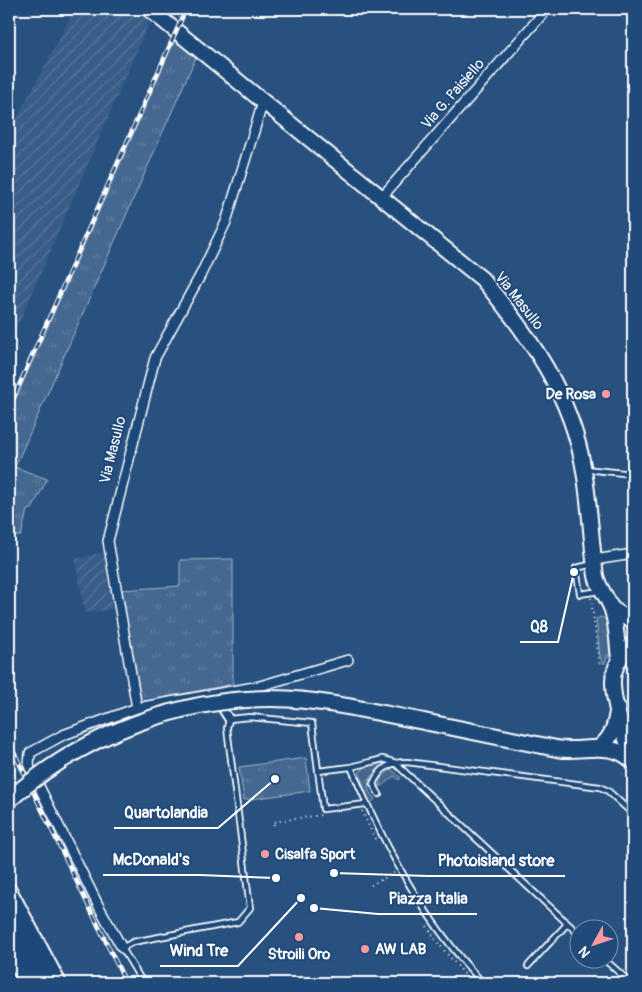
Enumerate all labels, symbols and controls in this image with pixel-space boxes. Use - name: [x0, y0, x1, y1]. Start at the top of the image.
- street label: Via G. Paisiello: [417, 55, 489, 133]
- street label: Via Masullo: [490, 268, 548, 334]
- place label: De Rosa: [546, 385, 596, 404]
- marker: De Rosa: [600, 388, 612, 400]
- street label: Via Masullo: [95, 414, 131, 486]
- callout: Q8: [520, 611, 558, 642]
- text: Q8: [530, 617, 548, 637]
- callout: Quartolandia: [114, 797, 218, 828]
- text: Quartolandia: [124, 803, 209, 823]
- callout: McDonald's: [103, 844, 200, 875]
- place label: Cisalfa Sport: [275, 845, 356, 864]
- callout: Photoisland store: [428, 845, 565, 876]
- marker: Cisalfa Sport: [259, 848, 271, 860]
- text: McDonald's: [113, 850, 190, 870]
- text: Photoisland store: [438, 851, 555, 871]
- callout: Piazza Italia: [378, 883, 477, 914]
- text: Piazza Italia: [388, 889, 468, 909]
- north arrow: [570, 920, 620, 970]
- marker: Stroili Oro: [293, 931, 305, 943]
- callout: Wind Tre: [160, 935, 238, 966]
- place label: AW LAB: [375, 940, 427, 959]
- text: Wind Tre: [170, 941, 229, 961]
- marker: AW LAB: [359, 943, 371, 955]
- text: N: [575, 943, 594, 961]
- place label: Stroili Oro: [268, 945, 330, 964]

